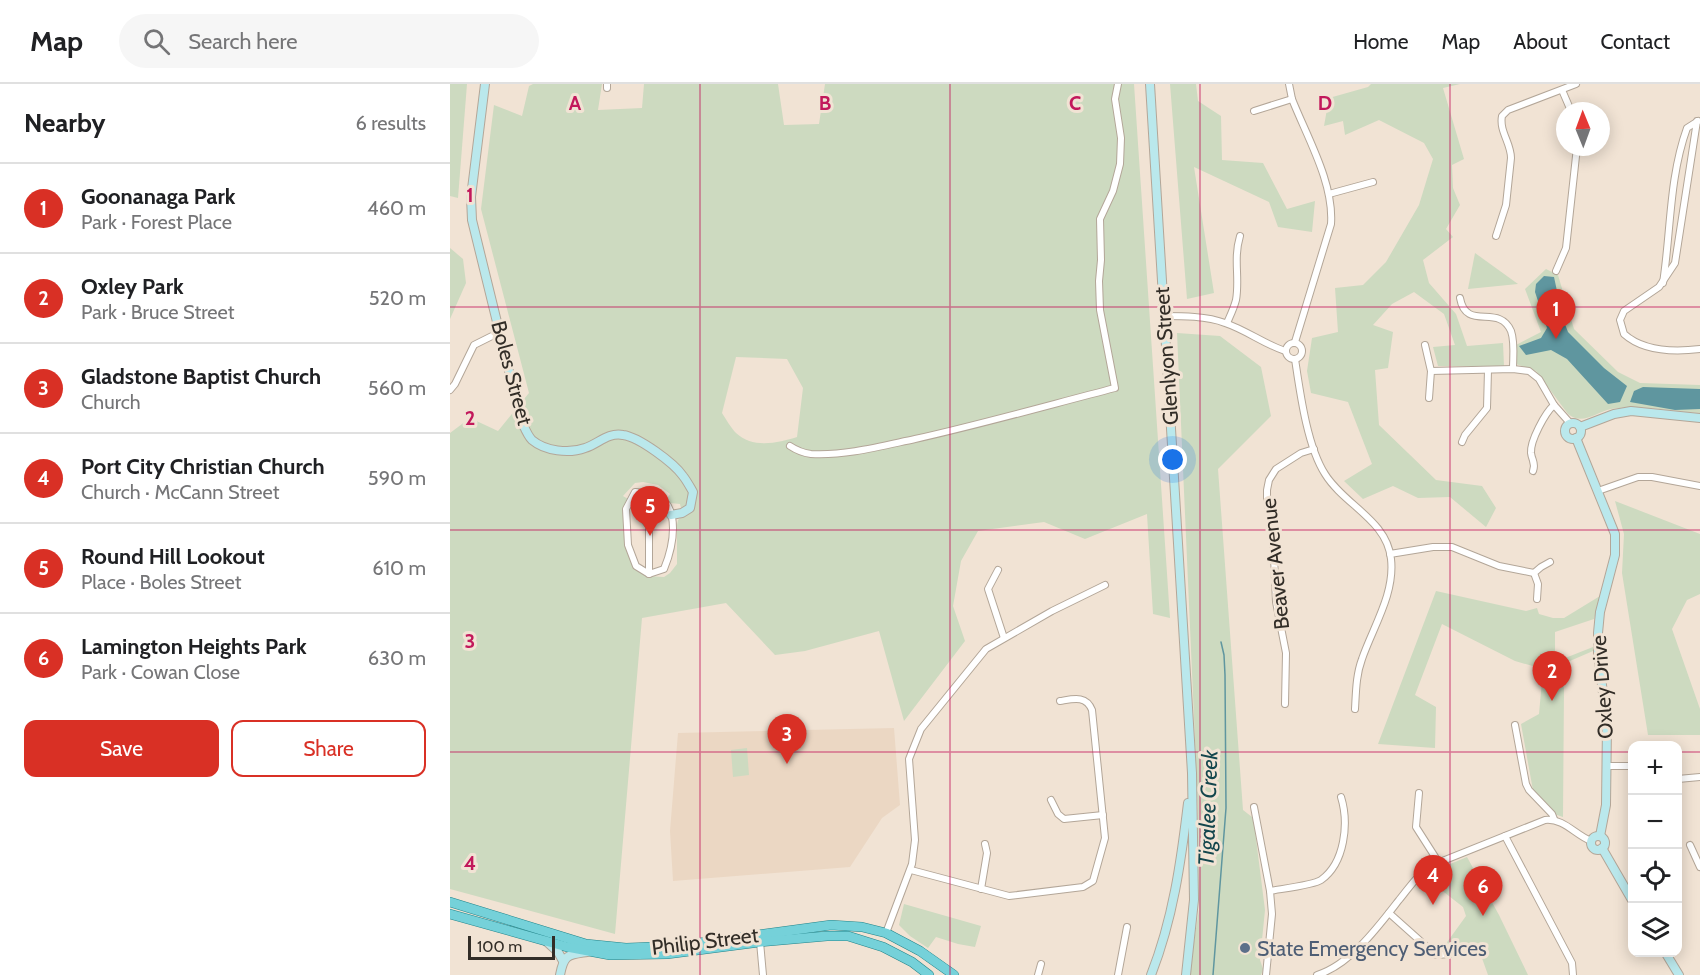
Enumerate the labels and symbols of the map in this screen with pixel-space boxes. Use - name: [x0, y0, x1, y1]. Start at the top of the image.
- text: A: [569, 91, 582, 115]
- text: B: [819, 91, 831, 115]
- text: C: [1069, 91, 1081, 115]
- text: D: [1318, 91, 1332, 115]
- north arrow: [1556, 102, 1610, 156]
- text: 1: [466, 183, 474, 207]
- street label: Glenlyon Street: [1149, 286, 1183, 426]
- pin: 1: [1536, 290, 1576, 339]
- street label: Boles Street: [486, 318, 538, 428]
- text: 2: [465, 406, 475, 430]
- your location: [1158, 445, 1187, 474]
- pin: 5: [630, 486, 670, 536]
- street label: Beaver Avenue: [1256, 497, 1294, 631]
- text: 3: [465, 629, 475, 653]
- street label: Oxley Drive: [1586, 634, 1618, 740]
- pin: 2: [1532, 652, 1572, 701]
- pin: 3: [768, 714, 806, 764]
- water label: Tigalee Creek: [1192, 749, 1224, 866]
- text: 4: [464, 851, 476, 875]
- pin: 4: [1414, 856, 1452, 905]
- pin: 6: [1464, 866, 1502, 916]
- street label: Philip Street: [650, 922, 760, 960]
- scale bar: [468, 933, 555, 960]
- place label: State Emergency Services: [1257, 936, 1487, 961]
- marker: State Emergency Services: [1238, 941, 1252, 955]

